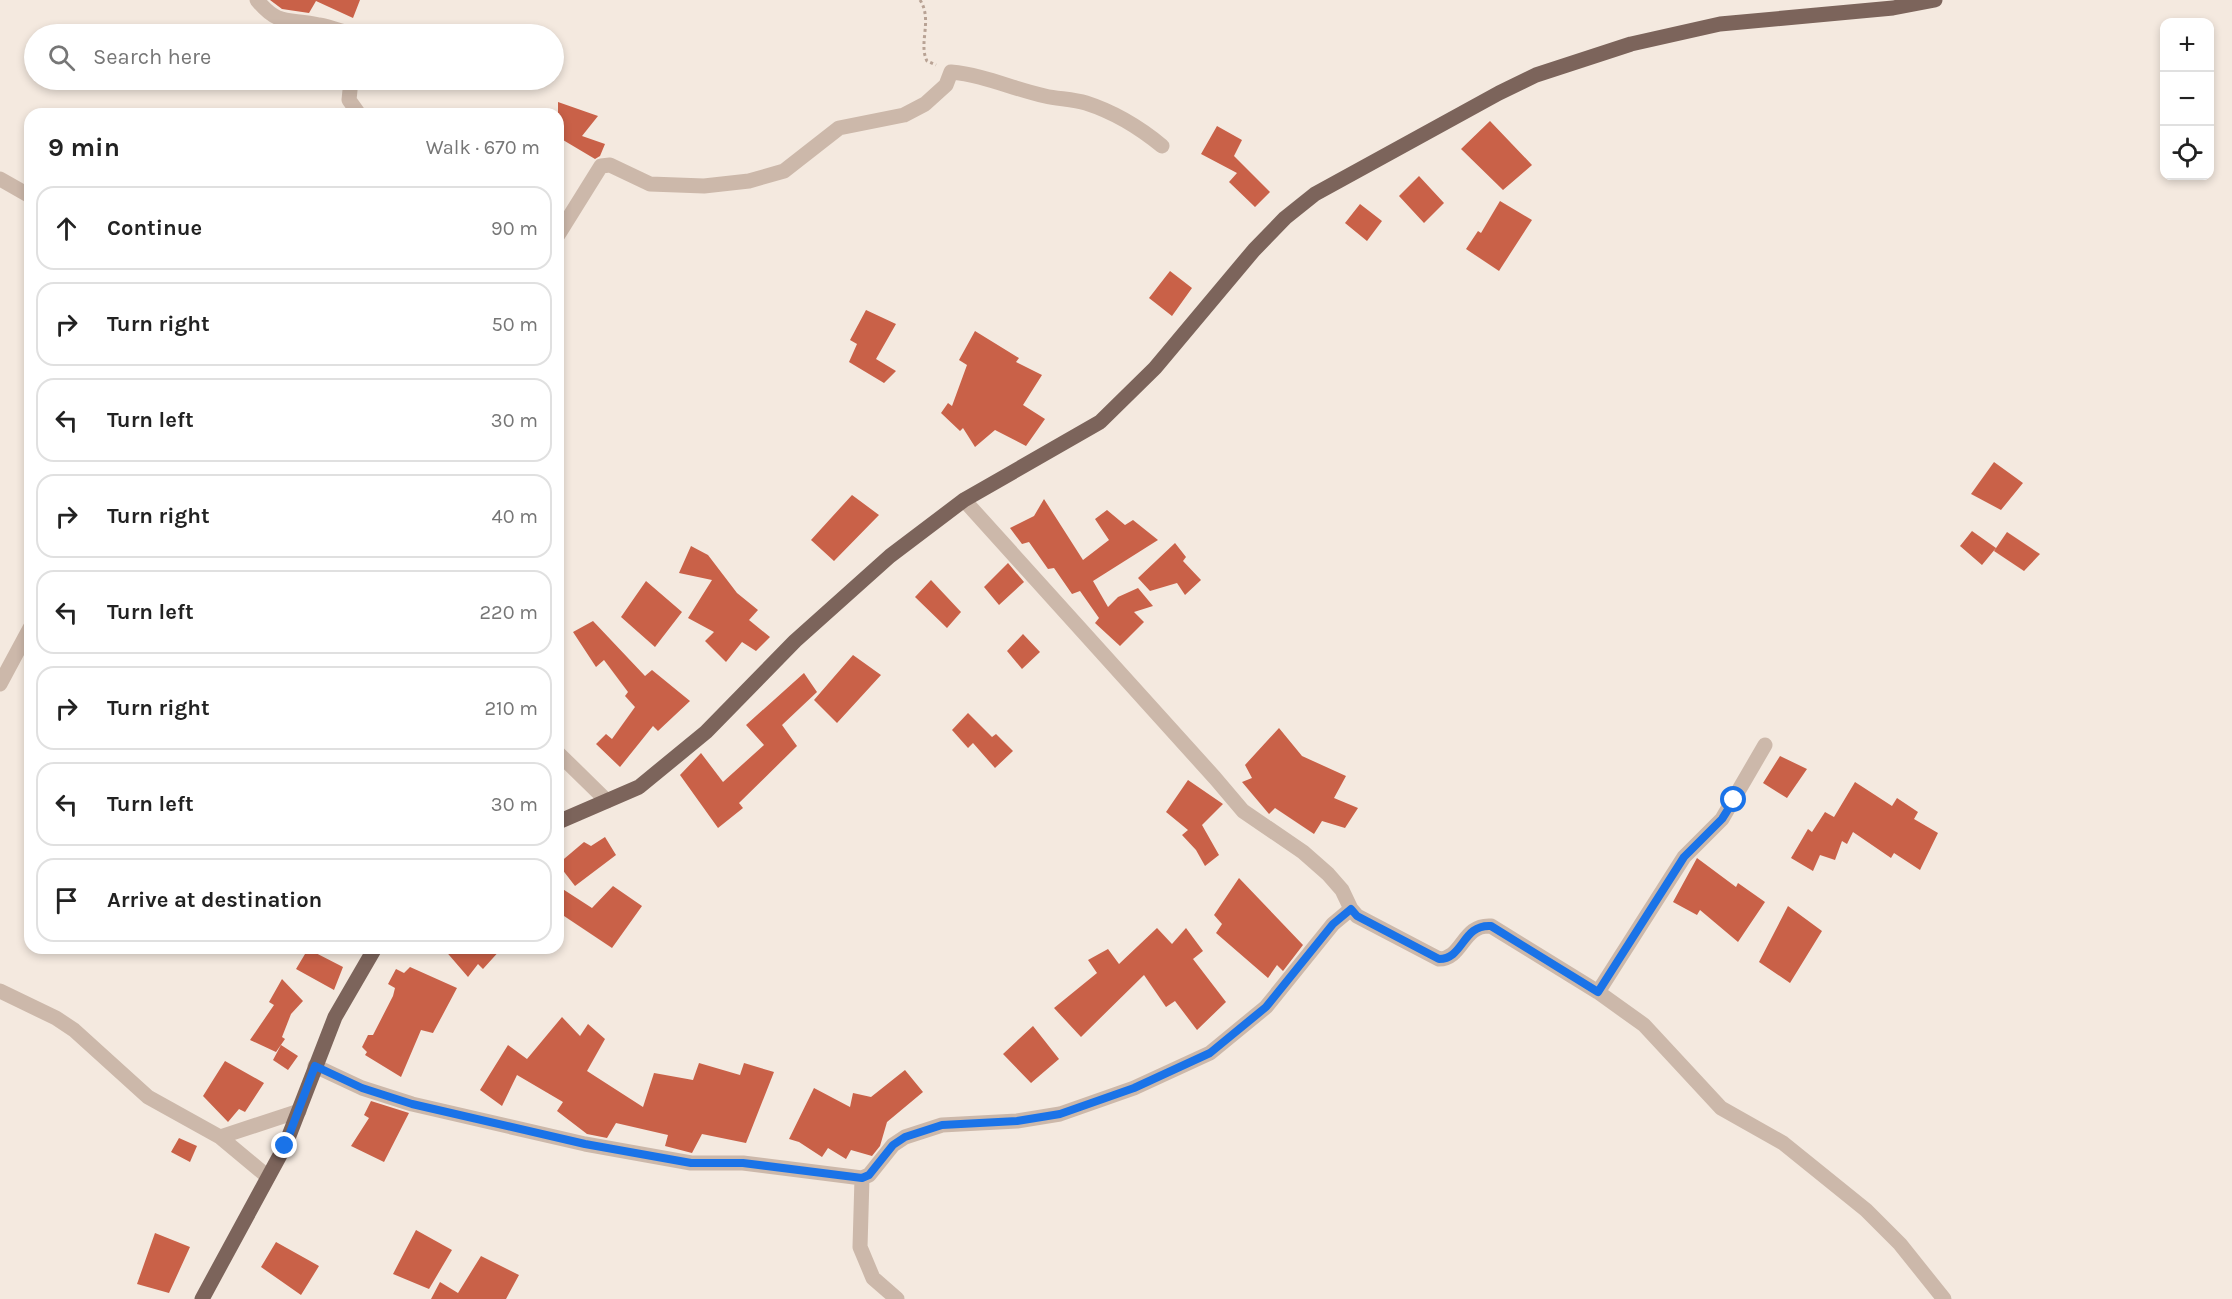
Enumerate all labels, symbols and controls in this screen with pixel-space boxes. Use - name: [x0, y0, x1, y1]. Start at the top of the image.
- map controls: [2160, 18, 2214, 180]
- button: +: [2160, 18, 2214, 72]
- search box: [24, 24, 564, 90]
- icon: search: [45, 41, 78, 74]
- text: Search here: [93, 44, 211, 70]
- button: −: [2160, 72, 2214, 126]
- button: locate: [2160, 126, 2214, 180]
- text: 9 min: [48, 132, 120, 163]
- text: Walk · 670 m: [426, 136, 540, 159]
- icon: ahead: [50, 212, 83, 245]
- text: Continue: [107, 215, 202, 241]
- text: 90 m: [491, 217, 538, 240]
- icon: right: [50, 308, 83, 341]
- text: Turn right: [107, 311, 210, 337]
- text: 50 m: [491, 313, 538, 336]
- icon: left: [50, 404, 83, 437]
- text: Turn left: [107, 407, 194, 433]
- text: 30 m: [491, 409, 538, 432]
- icon: right: [50, 500, 83, 533]
- text: Turn right: [107, 503, 210, 529]
- text: 40 m: [492, 505, 538, 528]
- icon: left: [50, 596, 83, 629]
- text: Turn left: [107, 599, 194, 625]
- text: 220 m: [479, 601, 538, 624]
- icon: right: [50, 692, 83, 725]
- text: Turn right: [107, 695, 210, 721]
- text: 210 m: [484, 697, 538, 720]
- route start: [1720, 786, 1746, 812]
- icon: left: [50, 788, 83, 821]
- text: Turn left: [107, 791, 194, 817]
- text: 30 m: [491, 793, 538, 816]
- icon: arrive: [50, 884, 83, 917]
- text: Arrive at destination: [107, 887, 322, 913]
- route end: [271, 1132, 297, 1158]

